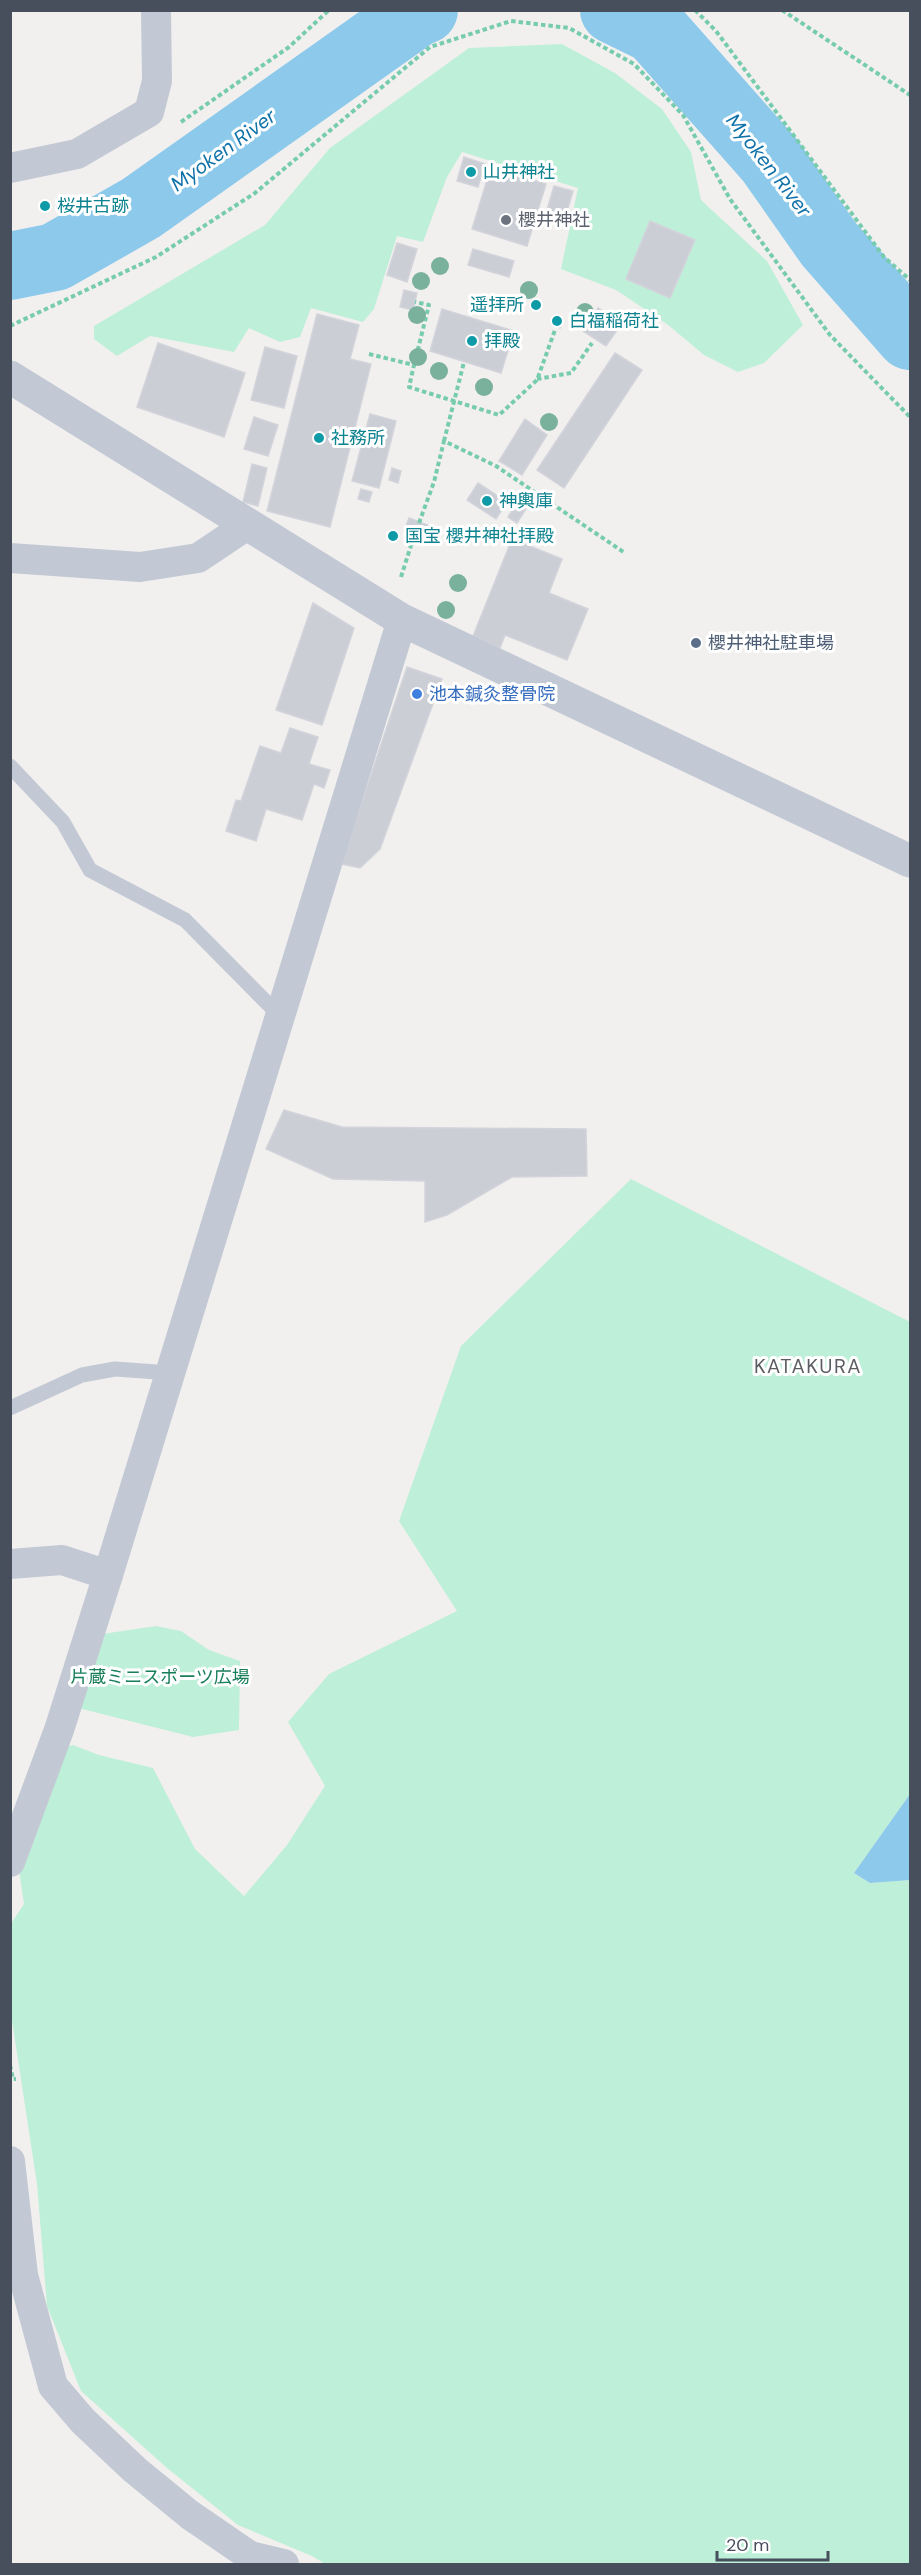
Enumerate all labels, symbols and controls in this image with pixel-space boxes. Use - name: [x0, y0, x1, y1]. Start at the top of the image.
- water label: Myoken River: [165, 103, 281, 197]
- water label: Myoken River: [721, 108, 818, 222]
- place label: 山井神社: [483, 160, 555, 184]
- marker: 山井神社: [464, 165, 478, 179]
- place label: 桜井古跡: [57, 194, 129, 218]
- marker: 桜井古跡: [38, 199, 52, 213]
- place label: 櫻井神社: [518, 208, 590, 232]
- marker: 櫻井神社: [499, 213, 513, 227]
- place label: 遥拝所: [470, 293, 524, 317]
- marker: 遥拝所: [529, 298, 543, 312]
- place label: 白福稲荷社: [569, 309, 659, 333]
- marker: 白福稲荷社: [550, 314, 564, 328]
- place label: 拝殿: [484, 329, 520, 353]
- marker: 拝殿: [465, 334, 479, 348]
- place label: 社務所: [331, 426, 385, 450]
- marker: 社務所: [312, 431, 326, 445]
- place label: 神輿庫: [499, 489, 553, 513]
- marker: 神輿庫: [480, 494, 494, 508]
- place label: 国宝 櫻井神社拝殿: [405, 524, 554, 548]
- marker: 国宝 櫻井神社拝殿: [386, 529, 400, 543]
- place label: 櫻井神社駐車場: [708, 631, 834, 655]
- marker: 櫻井神社駐車場: [689, 636, 703, 650]
- place label: 池本鍼灸整骨院: [429, 682, 555, 706]
- marker: 池本鍼灸整骨院: [410, 687, 424, 701]
- district label: KATAKURA: [754, 1353, 862, 1379]
- park label: 片蔵ミニスポーツ広場: [70, 1665, 250, 1689]
- scale bar: [717, 2524, 828, 2562]
- text: 20 m: [726, 2533, 769, 2557]

